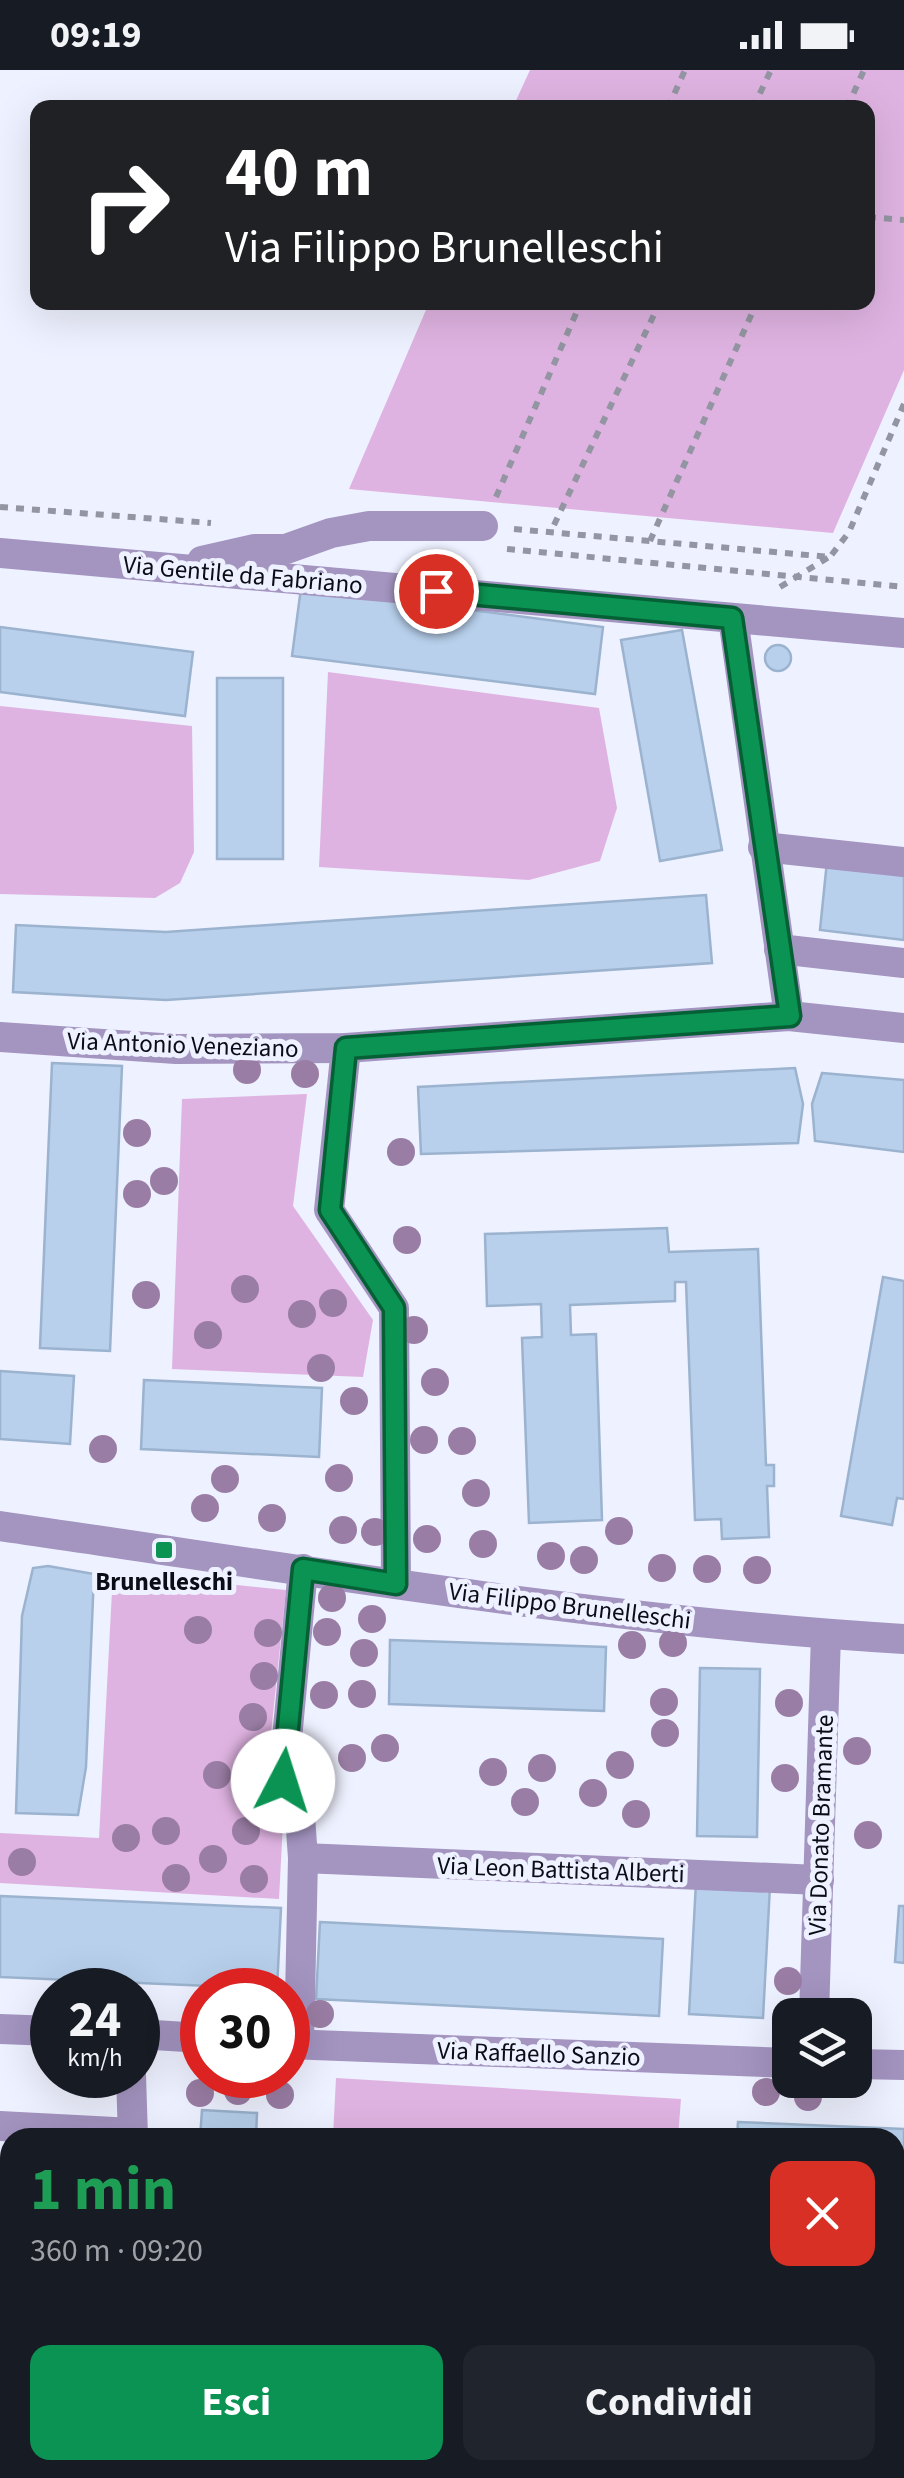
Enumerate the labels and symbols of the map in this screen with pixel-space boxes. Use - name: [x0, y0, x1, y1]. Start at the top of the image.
- street label: Via Gentile da Fabriano: [122, 547, 364, 603]
- pin: [394, 549, 479, 634]
- street label: Via Antonio Veneziano: [67, 1023, 299, 1067]
- marker: Brunelleschi: [153, 1539, 175, 1561]
- place label: Brunelleschi: [95, 1564, 233, 1600]
- street label: Via Filippo Brunelleschi: [447, 1573, 693, 1639]
- street label: Via Donato Bramante: [799, 1714, 843, 1936]
- position arrow: [231, 1729, 335, 1833]
- street label: Via Leon Battista Alberti: [437, 1848, 685, 1892]
- speed limit sign: 30: [180, 1968, 310, 2098]
- street label: Via Raffaello Sanzio: [437, 2032, 641, 2076]

